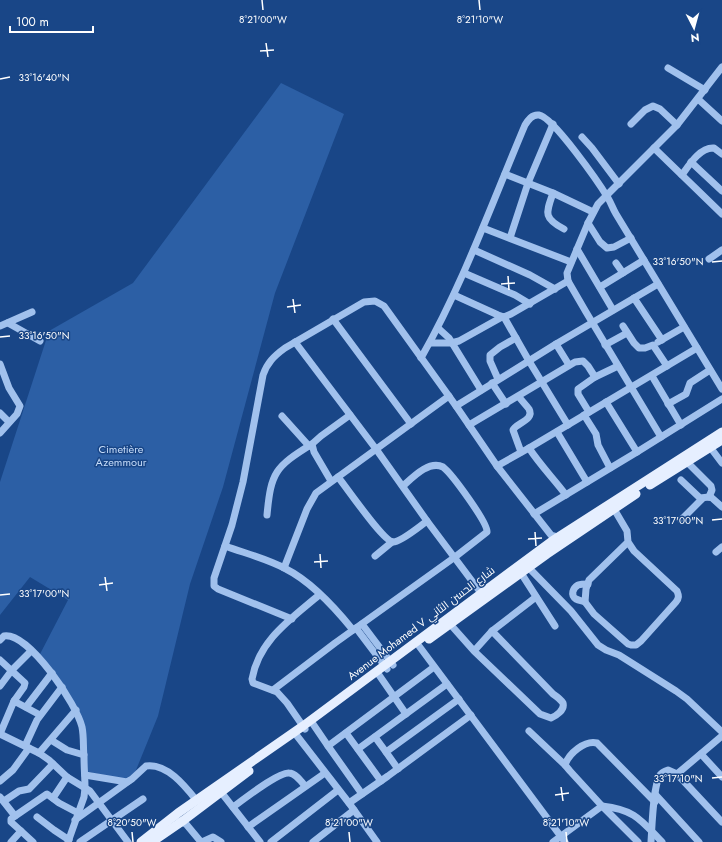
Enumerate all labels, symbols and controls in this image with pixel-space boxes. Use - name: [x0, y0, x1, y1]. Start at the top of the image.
- scale bar: [10, 8, 93, 34]
- north arrow: [674, 8, 714, 48]
- text: 8°21'00"W: [239, 12, 287, 27]
- text: 8°21'10"W: [457, 12, 503, 27]
- text: 100 m: [16, 13, 49, 31]
- text: N: [690, 30, 700, 46]
- text: 33°16'40"N: [18, 70, 70, 85]
- text: 33°16'50"N: [653, 254, 703, 269]
- text: 33°16'50"N: [19, 328, 69, 343]
- park label: Cimetière Azemmour: [95, 441, 147, 470]
- text: 33°17'00"N: [653, 513, 703, 528]
- street label: Avenue Mohamed V شارع الحسن الثاني: [344, 562, 499, 685]
- text: 33°17'00"N: [19, 586, 69, 601]
- text: 33°17'10"N: [653, 771, 703, 786]
- text: 8°20'50"W: [108, 815, 157, 830]
- text: 8°21'00"W: [325, 815, 373, 830]
- text: 8°21'10"W: [543, 815, 589, 830]

